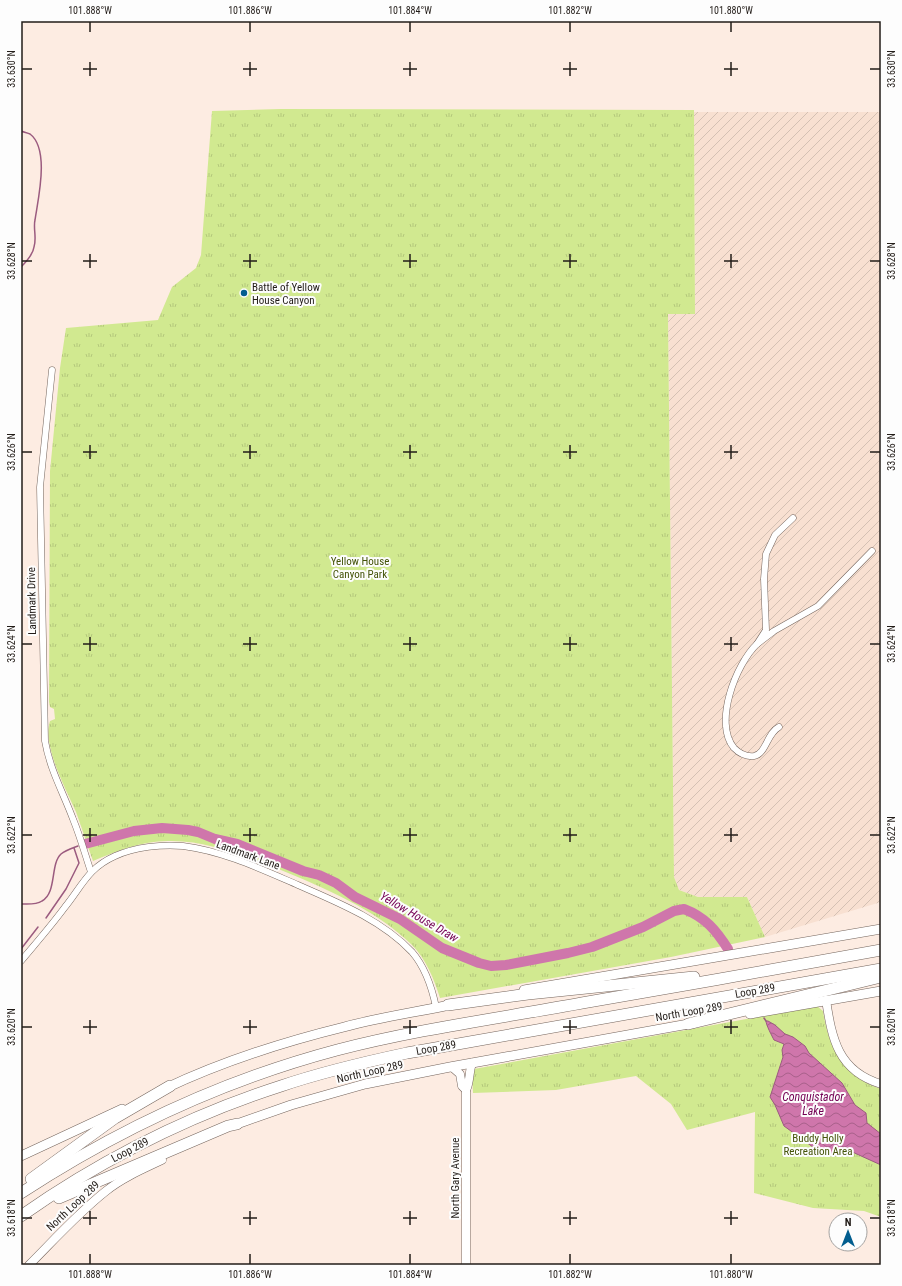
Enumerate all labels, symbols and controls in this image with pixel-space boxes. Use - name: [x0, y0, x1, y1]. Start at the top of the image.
- text: 101.888°W: [68, 5, 112, 16]
- text: 101.886°W: [228, 5, 272, 16]
- text: 101.884°W: [388, 5, 432, 16]
- text: 101.882°W: [548, 5, 592, 16]
- text: 101.880°W: [709, 5, 753, 16]
- text: 33.630°N: [6, 50, 17, 88]
- text: 33.630°N: [886, 50, 897, 88]
- text: 33.628°N: [6, 242, 17, 280]
- text: 33.628°N: [886, 242, 897, 280]
- place label: Battle of Yellow House Canyon: [252, 281, 320, 307]
- marker: Battle of Yellow House Canyon: [239, 288, 249, 298]
- text: 33.626°N: [6, 433, 17, 471]
- text: 33.626°N: [886, 433, 897, 471]
- park label: Yellow House Canyon Park: [331, 555, 389, 581]
- street label: Landmark Drive: [25, 567, 39, 635]
- text: 33.624°N: [6, 625, 17, 663]
- text: 33.624°N: [886, 625, 897, 663]
- text: 33.622°N: [6, 816, 17, 854]
- text: 33.622°N: [886, 816, 897, 854]
- street label: Landmark Lane: [214, 837, 282, 873]
- water label: Yellow House Draw: [377, 889, 461, 945]
- street label: Loop 289: [734, 981, 776, 1001]
- street label: North Loop 289: [655, 1000, 723, 1024]
- text: 33.620°N: [6, 1008, 17, 1046]
- text: 33.620°N: [886, 1008, 897, 1046]
- street label: Loop 289: [415, 1038, 457, 1058]
- street label: North Loop 289: [336, 1058, 404, 1086]
- water label: Conquistador Lake: [782, 1090, 844, 1118]
- park label: Buddy Holly Recreation Area: [784, 1132, 852, 1158]
- street label: Loop 289: [109, 1135, 151, 1165]
- street label: North Gary Avenue: [449, 1137, 462, 1219]
- street label: North Loop 289: [44, 1178, 102, 1234]
- text: 33.618°N: [6, 1199, 17, 1237]
- text: 33.618°N: [886, 1199, 897, 1237]
- north arrow: [828, 1212, 868, 1252]
- text: N: [845, 1216, 852, 1229]
- text: 101.888°W: [68, 1269, 112, 1280]
- text: 101.886°W: [228, 1269, 272, 1280]
- text: 101.884°W: [388, 1269, 432, 1280]
- text: 101.882°W: [548, 1269, 592, 1280]
- text: 101.880°W: [709, 1269, 753, 1280]

